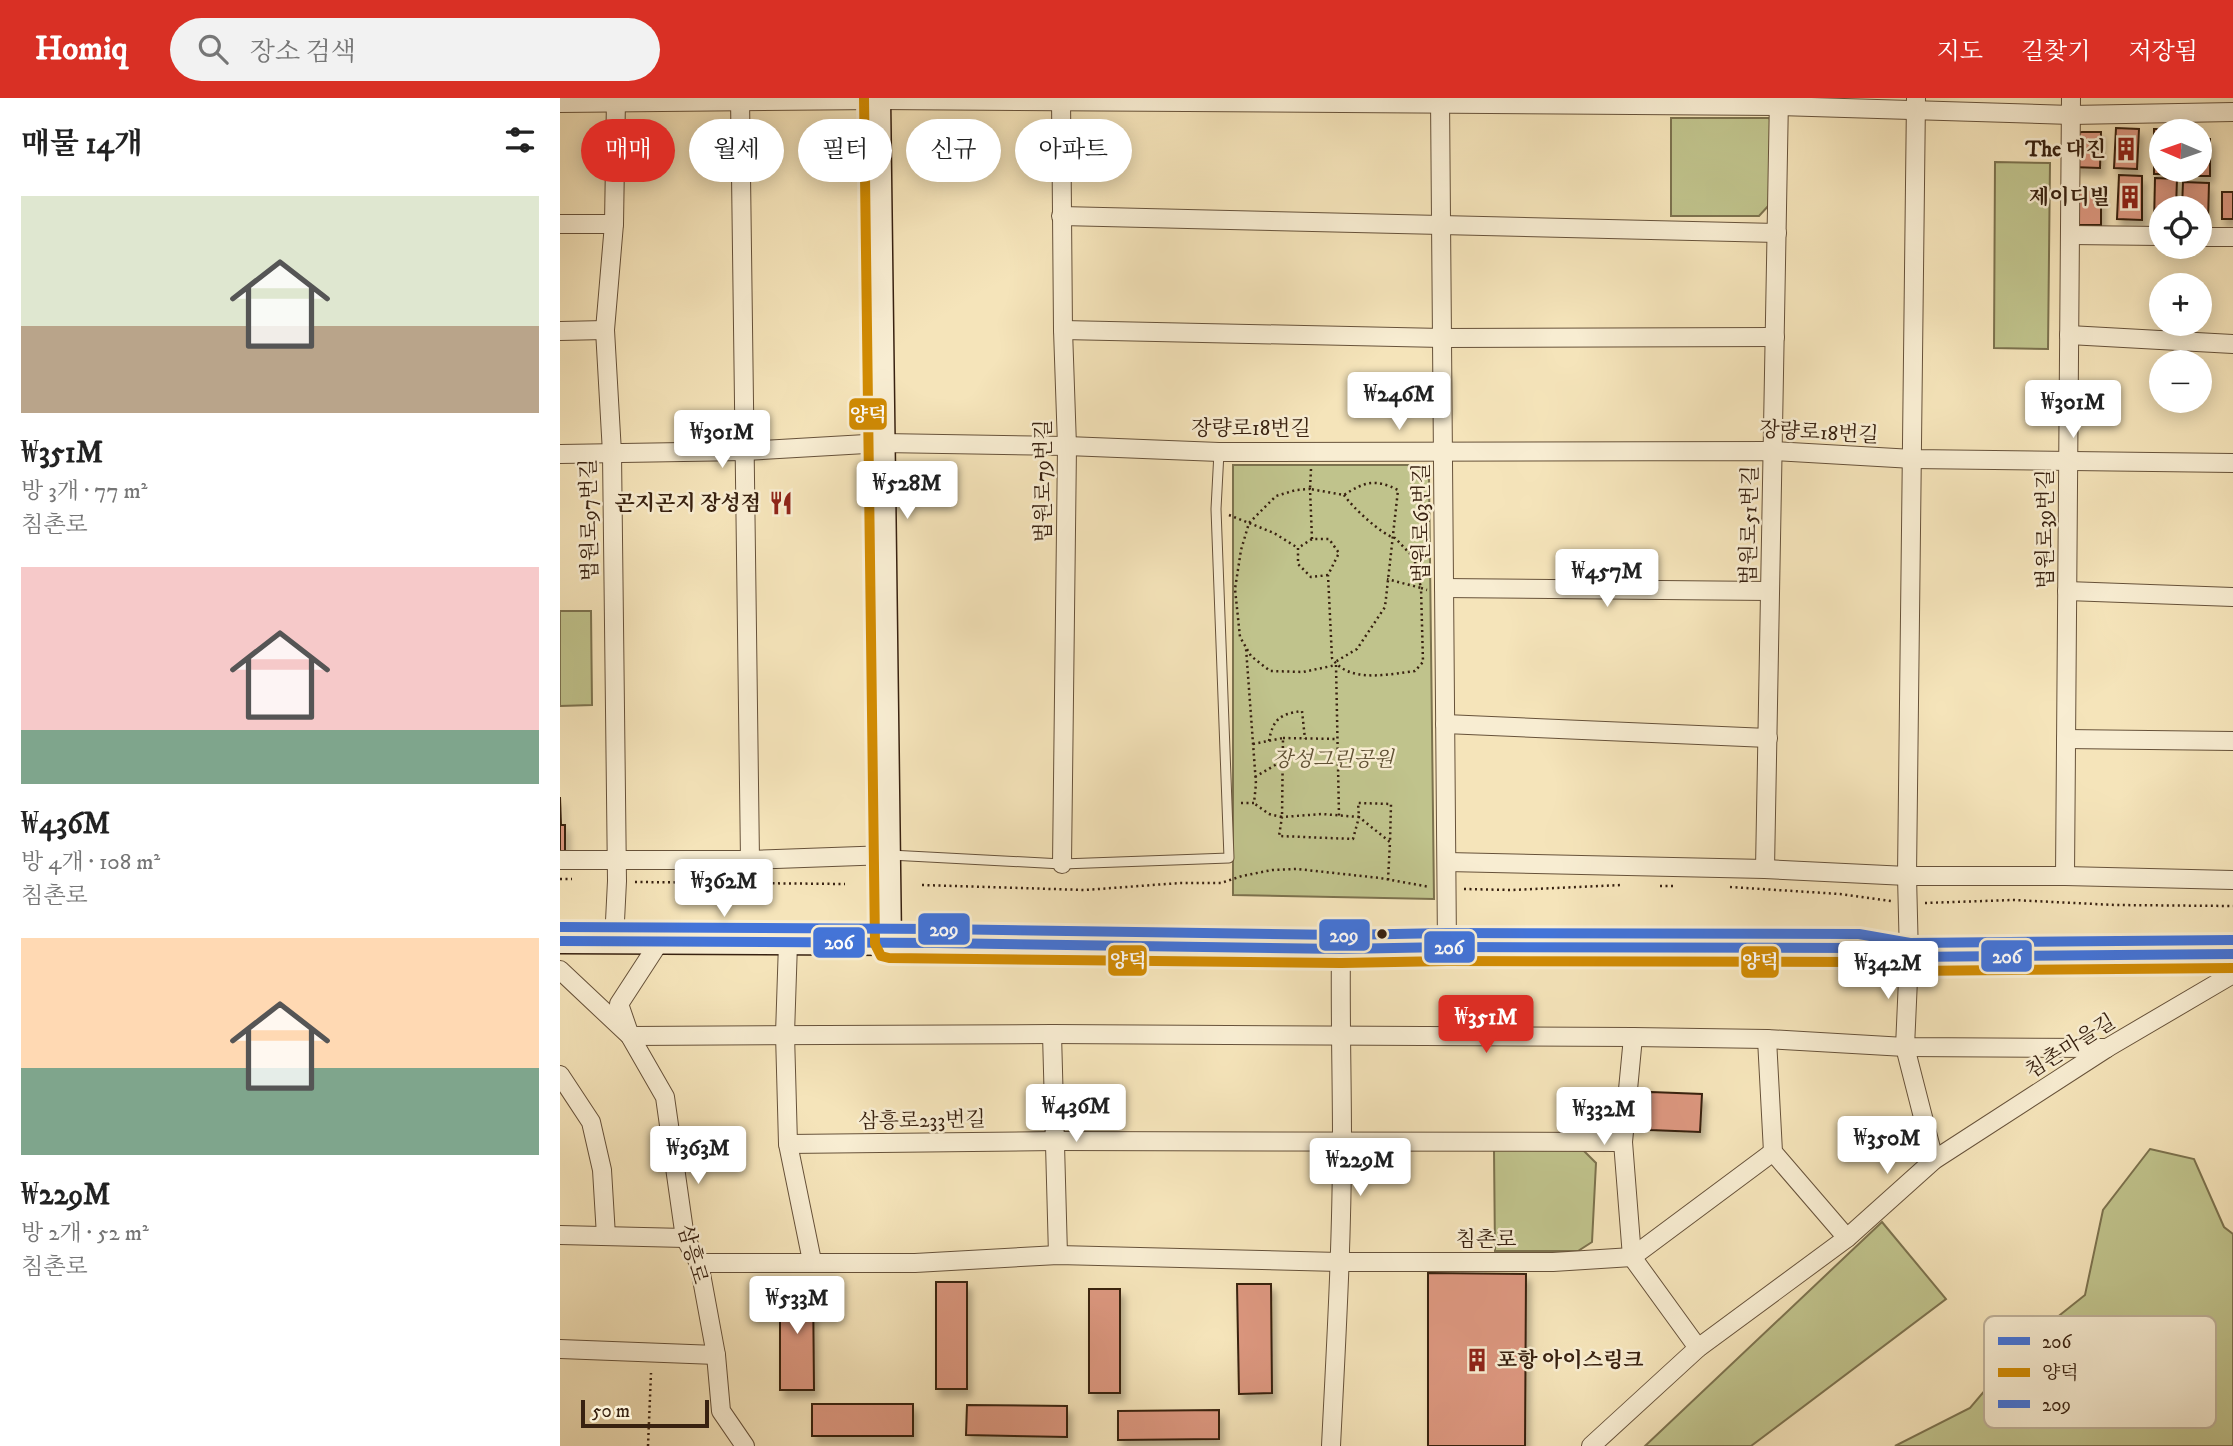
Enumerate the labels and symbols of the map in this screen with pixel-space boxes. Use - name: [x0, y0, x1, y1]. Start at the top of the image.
- north arrow: [2149, 119, 2212, 182]
- building icon: The 대진: [2112, 135, 2140, 163]
- place label: The 대진: [2024, 137, 2106, 163]
- building icon: 제이디빌: [2116, 183, 2144, 211]
- place label: 제이디빌: [2029, 185, 2110, 211]
- pin: ₩246M: [1350, 372, 1448, 432]
- pin: ₩301M: [2024, 380, 2122, 440]
- line badge: 양덕: [848, 397, 888, 431]
- text: 양덕: [850, 404, 886, 427]
- pin: ₩301M: [673, 410, 771, 470]
- street label: 장량로18번길: [1191, 416, 1311, 442]
- street label: 장량로18번길: [1759, 417, 1879, 449]
- street label: 법원로79번길: [1031, 420, 1057, 542]
- street label: 법원로97번길: [576, 458, 604, 582]
- pin: ₩528M: [858, 462, 956, 521]
- street label: 법원로63번길: [1409, 463, 1435, 583]
- street label: 법원로51번길: [1736, 465, 1764, 585]
- street label: 법원로39번길: [2033, 469, 2059, 589]
- restaurant icon: 곤지곤지 장성점: [767, 489, 795, 517]
- place label: 곤지곤지 장성점: [614, 491, 761, 517]
- pin: ₩457M: [1558, 550, 1656, 609]
- park label: 장성그린공원: [1272, 747, 1396, 773]
- pin: ₩362M: [675, 860, 773, 919]
- line badge: 209: [917, 912, 971, 946]
- line badge: 209: [1318, 918, 1371, 952]
- text: 209: [929, 919, 959, 942]
- text: 209: [1329, 925, 1359, 948]
- line badge: 206: [812, 926, 866, 959]
- unlabelled marker: [1375, 927, 1389, 941]
- line badge: 206: [1423, 930, 1476, 964]
- text: 206: [824, 932, 855, 955]
- text: 206: [1434, 937, 1465, 960]
- line badge: 206: [1980, 939, 2033, 973]
- pin: ₩342M: [1839, 942, 1937, 1001]
- line badge: 양덕: [1107, 944, 1148, 977]
- line badge: 양덕: [1740, 945, 1780, 979]
- text: 206: [1992, 946, 2023, 969]
- text: 양덕: [1110, 950, 1146, 973]
- text: 양덕: [1742, 951, 1778, 974]
- pin: ₩351M: [1437, 996, 1535, 1055]
- street label: 침촌마을길: [2021, 1009, 2120, 1085]
- pin: ₩436M: [1027, 1084, 1125, 1144]
- pin: ₩332M: [1555, 1088, 1653, 1147]
- street label: 삼흥로233번길: [858, 1107, 986, 1135]
- pin: ₩350M: [1838, 1116, 1936, 1176]
- pin: ₩363M: [649, 1126, 747, 1186]
- pin: ₩229M: [1311, 1138, 1409, 1198]
- street label: 삼흥로: [671, 1221, 713, 1287]
- street label: 침촌로: [1456, 1227, 1516, 1253]
- pin: ₩533M: [748, 1276, 846, 1336]
- legend: [1984, 1316, 2216, 1428]
- text: 206: [2042, 1331, 2073, 1354]
- building icon: 포항 아이스링크: [1463, 1346, 1491, 1374]
- place label: 포항 아이스링크: [1497, 1348, 1644, 1374]
- text: 양덕: [2042, 1362, 2079, 1385]
- text: 209: [2042, 1394, 2071, 1417]
- scale bar: [581, 1397, 709, 1429]

